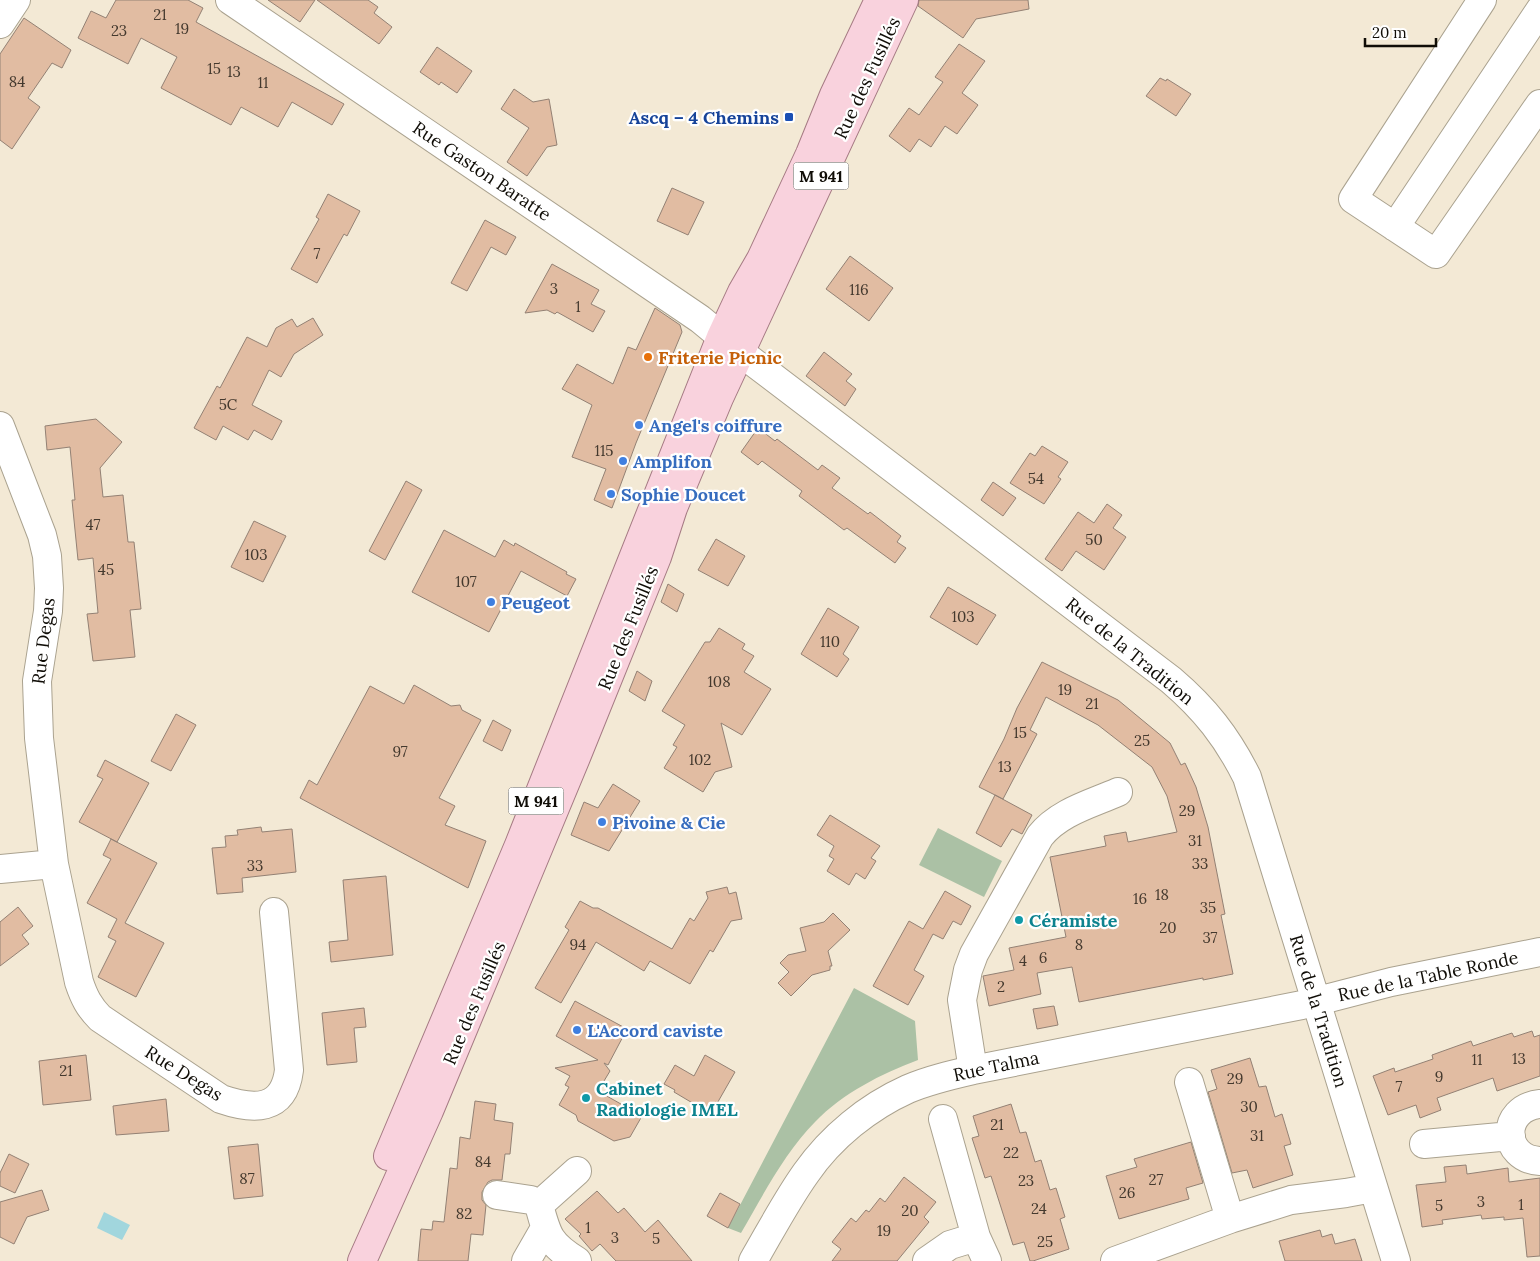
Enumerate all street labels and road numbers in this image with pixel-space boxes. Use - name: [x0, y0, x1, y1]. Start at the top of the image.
- street label: Rue des Fusillés: [829, 13, 905, 143]
- street label: Rue Gaston Baratte: [408, 116, 556, 226]
- road number: M 941: [794, 162, 848, 190]
- street label: Rue des Fusillés: [593, 563, 663, 693]
- street label: Rue de la Tradition: [1061, 592, 1199, 710]
- street label: Rue Degas: [26, 596, 60, 686]
- road number: M 941: [508, 788, 564, 814]
- street label: Rue de la Tradition: [1285, 932, 1353, 1090]
- street label: Rue des Fusillés: [438, 938, 510, 1068]
- street label: Rue de la Table Ronde: [1336, 946, 1521, 1006]
- street label: Rue Degas: [141, 1040, 227, 1106]
- street label: Rue Talma: [951, 1046, 1041, 1086]

